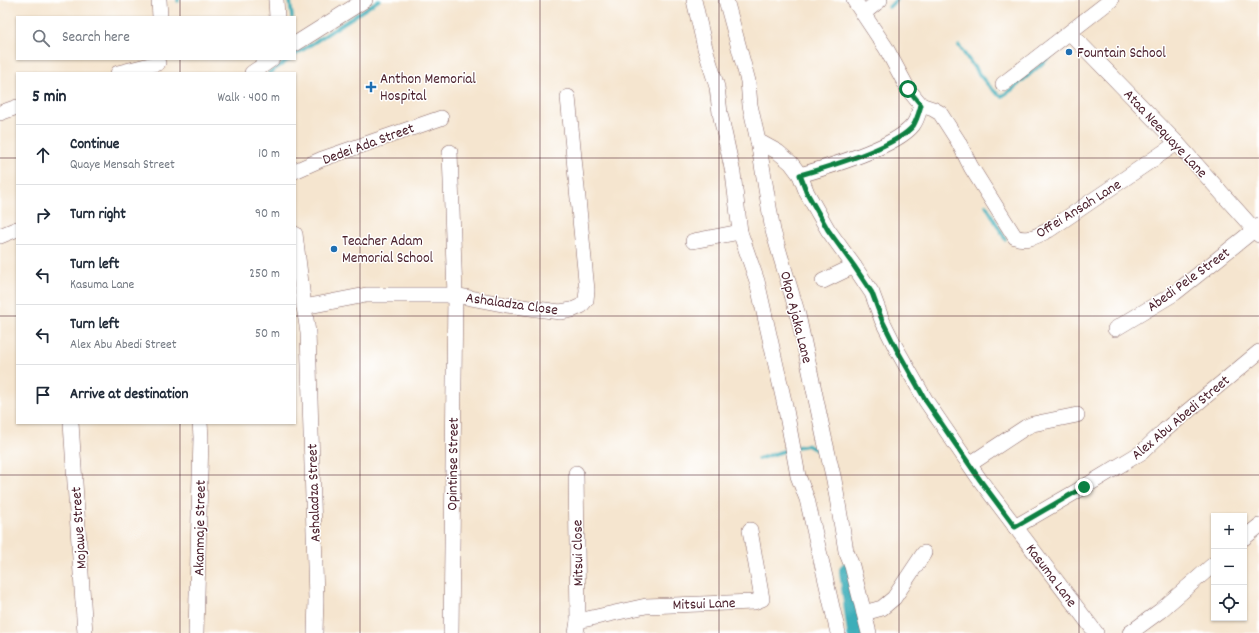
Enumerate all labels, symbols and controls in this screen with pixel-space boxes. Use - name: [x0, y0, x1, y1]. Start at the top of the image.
- search box: [16, 16, 296, 60]
- icon: search: [30, 27, 52, 49]
- text: Search here: [62, 27, 130, 49]
- place label: Fountain School: [1077, 43, 1166, 65]
- marker: Fountain School: [1064, 47, 1074, 57]
- place label: Anthon Memorial Hospital: [380, 69, 476, 108]
- route start: [899, 80, 917, 98]
- marker: Anthon Memorial Hospital: [365, 81, 377, 93]
- street label: Ataa Neequaye Lane: [1117, 85, 1212, 184]
- text: 5 min: [32, 86, 66, 110]
- text: Walk · 400 m: [218, 89, 280, 108]
- street label: Dedei Ada Street: [320, 118, 418, 172]
- text: Continue: [70, 134, 119, 156]
- icon: ahead: [32, 144, 54, 166]
- text: 10 m: [258, 145, 280, 164]
- text: Quaye Mensah Street: [70, 156, 175, 175]
- street label: Offei Ansah Lane: [1032, 174, 1126, 245]
- icon: right: [32, 204, 54, 226]
- text: Turn right: [70, 204, 126, 226]
- text: 90 m: [255, 205, 280, 224]
- place label: Teacher Adam Memorial School: [342, 231, 434, 270]
- street label: Abedi Pele Street: [1143, 243, 1236, 318]
- marker: Teacher Adam Memorial School: [329, 244, 339, 254]
- text: Turn left: [70, 254, 119, 276]
- icon: left: [32, 264, 54, 286]
- text: 250 m: [249, 265, 280, 284]
- street label: Okpo Ajaka Lane: [773, 269, 817, 366]
- text: Kasuma Lane: [70, 276, 134, 295]
- street label: Ashaladza Close: [464, 288, 560, 322]
- text: Turn left: [70, 314, 119, 336]
- icon: left: [32, 324, 54, 346]
- text: 50 m: [255, 325, 280, 344]
- text: Alex Abu Abedi Street: [70, 336, 177, 355]
- street label: Alex Abu Abedi Street: [1127, 370, 1236, 466]
- icon: arrive: [32, 384, 54, 406]
- text: Arrive at destination: [70, 384, 188, 406]
- street label: Opintinse Street: [442, 417, 466, 511]
- street label: Ashaladza Street: [302, 443, 328, 543]
- route end: [1075, 478, 1093, 496]
- street label: Akanmaje Street: [189, 479, 213, 576]
- street label: Mojawe Street: [66, 485, 94, 570]
- map controls: [1211, 513, 1247, 621]
- button: +: [1211, 513, 1247, 549]
- street label: Mitsui Close: [567, 519, 591, 586]
- street label: Kasuma Lane: [1019, 540, 1082, 613]
- button: −: [1211, 549, 1247, 585]
- button: locate: [1211, 585, 1247, 621]
- street label: Mitsui Lane: [672, 593, 736, 617]

